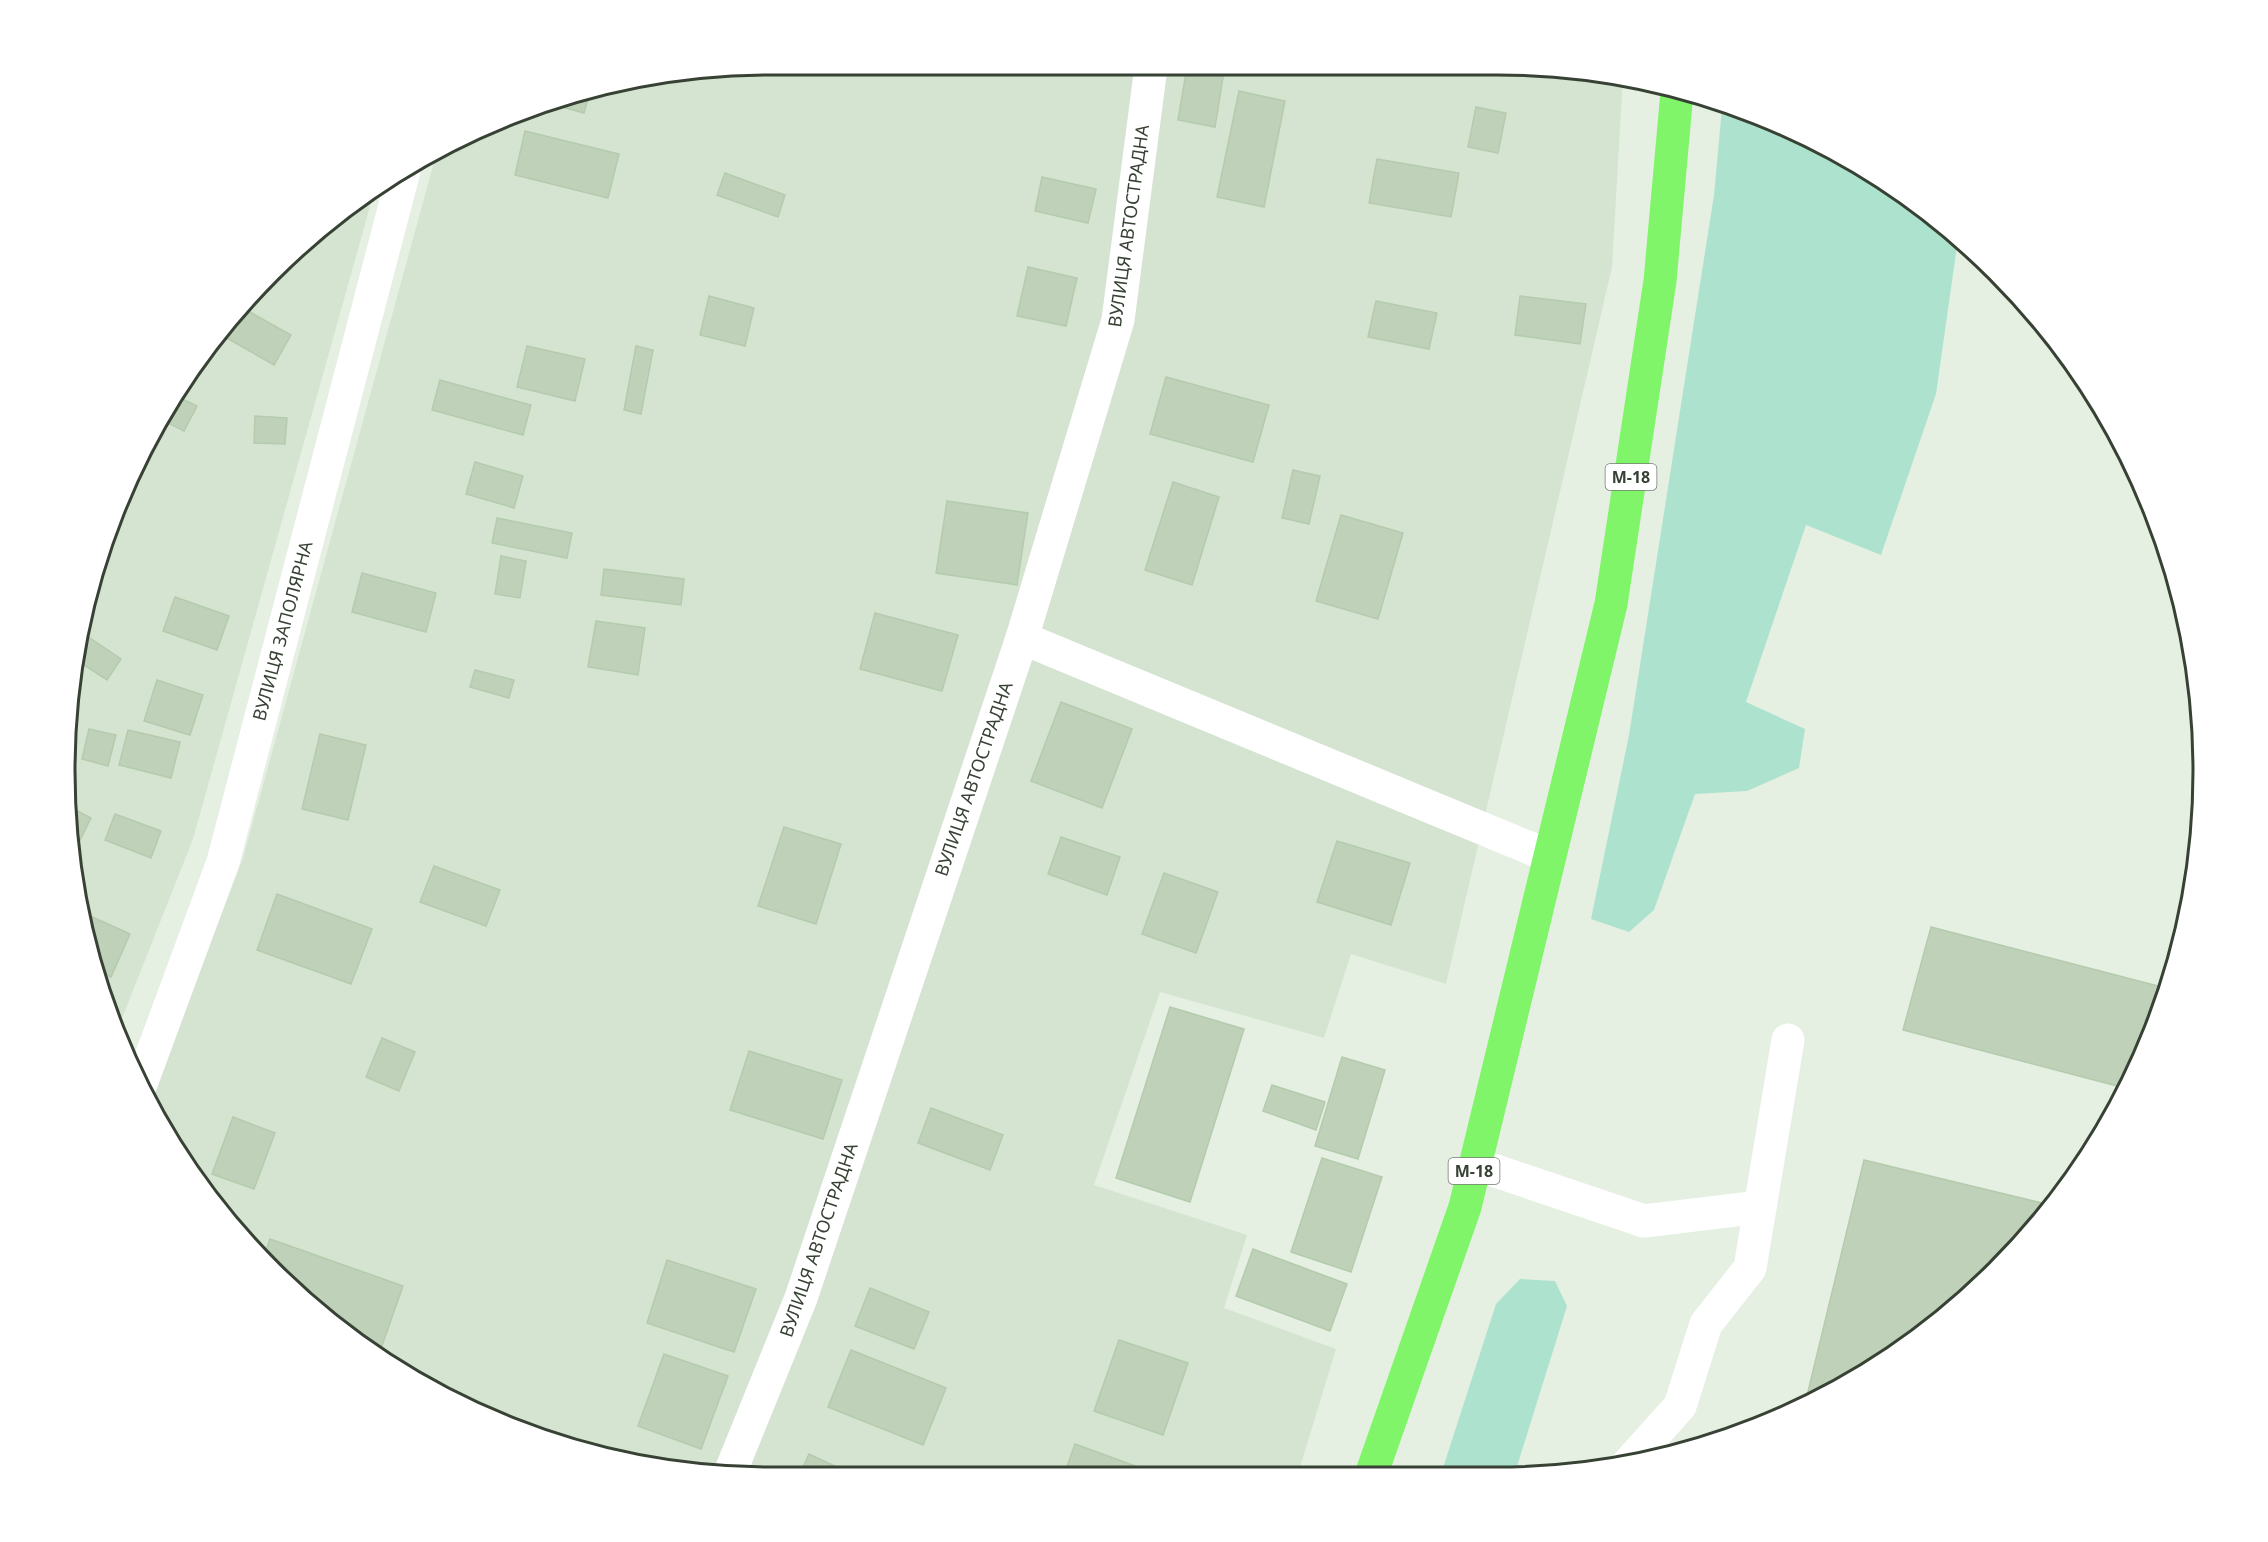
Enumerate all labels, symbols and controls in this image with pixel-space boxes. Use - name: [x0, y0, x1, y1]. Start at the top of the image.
- street label: ВУЛИЦЯ АВТОСТРАДНА: [1102, 123, 1154, 329]
- road number: М-18: [1606, 464, 1656, 490]
- street label: ВУЛИЦЯ ЗАПОЛЯРНА: [246, 538, 318, 723]
- street label: ВУЛИЦЯ АВТОСТРАДНА: [928, 678, 1018, 879]
- street label: ВУЛИЦЯ АВТОСТРАДНА: [773, 1139, 863, 1340]
- road number: М-18: [1448, 1158, 1500, 1184]

